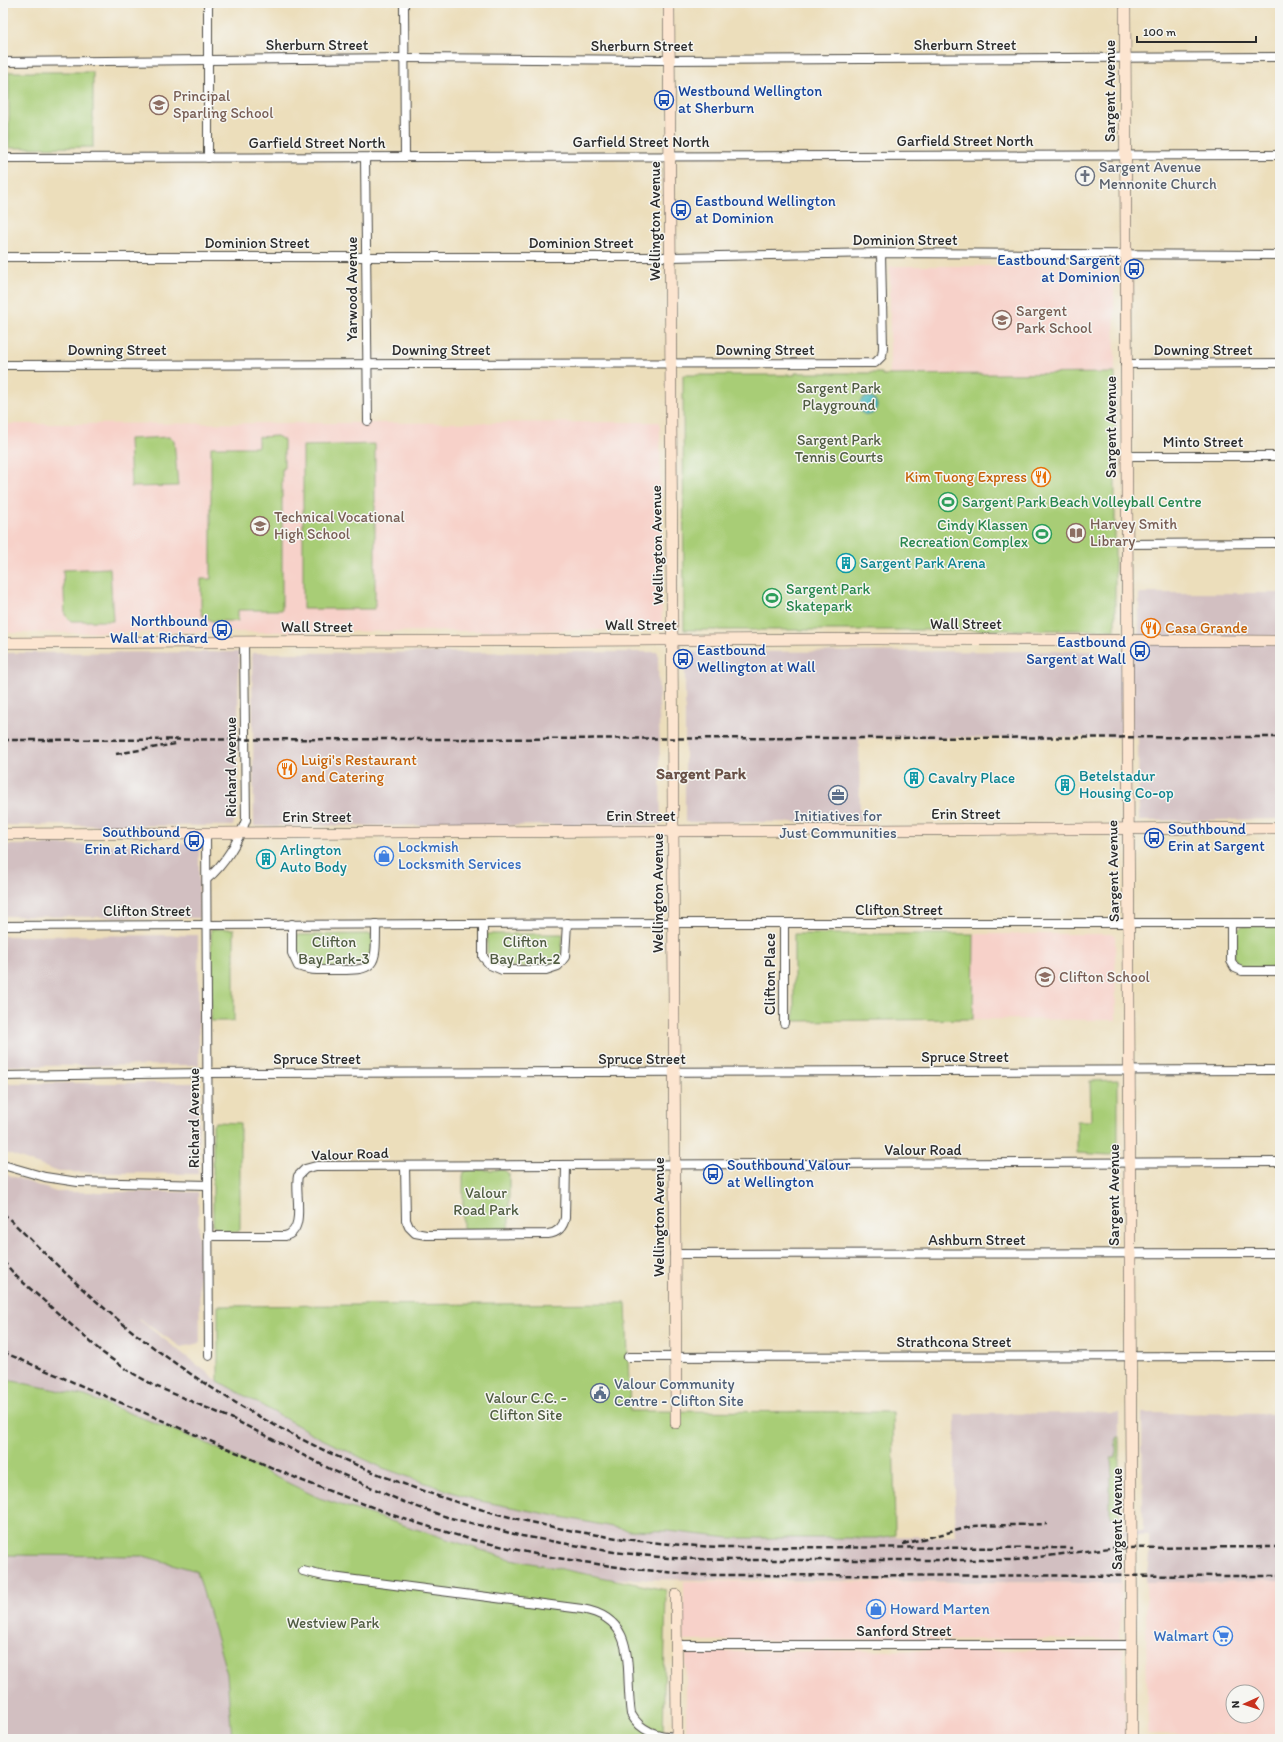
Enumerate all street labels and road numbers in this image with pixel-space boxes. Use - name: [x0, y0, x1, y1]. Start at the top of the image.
- street label: Sherburn Street: [266, 36, 369, 54]
- street label: Sherburn Street: [914, 36, 1017, 54]
- street label: Sherburn Street: [591, 37, 694, 55]
- street label: Sargent Avenue: [1101, 40, 1119, 142]
- street label: Garfield Street North: [897, 132, 1033, 150]
- street label: Garfield Street North: [573, 133, 709, 151]
- street label: Garfield Street North: [249, 134, 385, 152]
- street label: Wellington Avenue: [646, 161, 664, 281]
- street label: Dominion Street: [852, 231, 958, 249]
- street label: Dominion Street: [204, 234, 310, 252]
- street label: Dominion Street: [528, 234, 634, 252]
- street label: Yarwood Avenue: [343, 236, 361, 342]
- street label: Downing Street: [67, 341, 167, 359]
- street label: Downing Street: [391, 341, 491, 359]
- street label: Downing Street: [715, 341, 815, 359]
- street label: Downing Street: [1153, 341, 1253, 359]
- street label: Sargent Avenue: [1102, 376, 1120, 478]
- street label: Minto Street: [1163, 433, 1244, 451]
- street label: Wellington Avenue: [647, 485, 667, 605]
- street label: Wall Street: [930, 615, 1002, 633]
- street label: Wall Street: [605, 616, 677, 634]
- street label: Wall Street: [281, 618, 353, 636]
- street label: Richard Avenue: [222, 717, 240, 817]
- street label: Erin Street: [931, 805, 1001, 823]
- street label: Erin Street: [606, 807, 676, 825]
- street label: Erin Street: [282, 808, 352, 826]
- street label: Sargent Avenue: [1103, 820, 1123, 922]
- street label: Wellington Avenue: [649, 833, 667, 953]
- street label: Clifton Street: [855, 901, 943, 919]
- street label: Clifton Street: [103, 902, 191, 920]
- street label: Clifton Place: [761, 933, 779, 1015]
- street label: Spruce Street: [921, 1048, 1009, 1066]
- street label: Spruce Street: [273, 1050, 361, 1068]
- street label: Spruce Street: [598, 1050, 686, 1068]
- street label: Richard Avenue: [185, 1068, 203, 1168]
- street label: Valour Road: [884, 1141, 962, 1159]
- street label: Valour Road: [311, 1144, 389, 1164]
- street label: Sargent Avenue: [1105, 1144, 1123, 1246]
- street label: Wellington Avenue: [650, 1157, 668, 1277]
- street label: Ashburn Street: [928, 1231, 1026, 1249]
- street label: Strathcona Street: [896, 1333, 1012, 1351]
- street label: Sargent Avenue: [1108, 1468, 1126, 1570]
- street label: Sanford Street: [856, 1622, 952, 1640]

